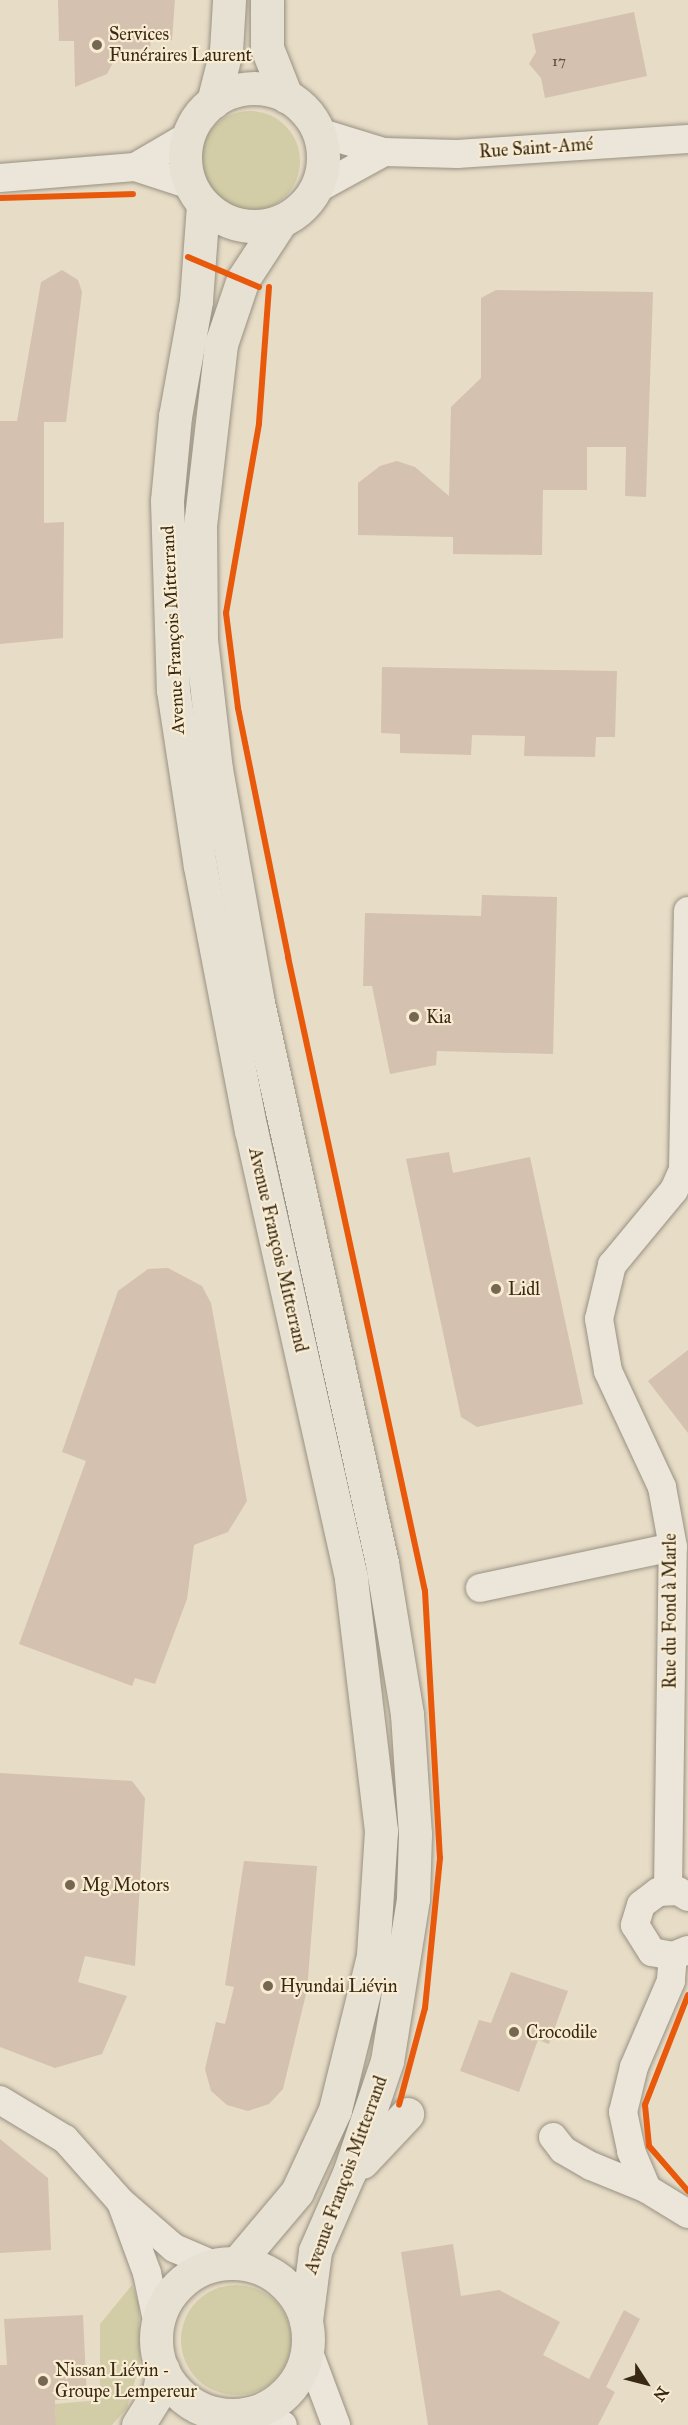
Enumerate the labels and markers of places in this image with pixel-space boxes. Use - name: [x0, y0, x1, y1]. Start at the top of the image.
- place label: Services Funéraires Laurent: [109, 24, 252, 66]
- marker: Services Funéraires Laurent: [90, 38, 104, 52]
- place label: Kia: [426, 1006, 451, 1028]
- marker: Kia: [407, 1010, 421, 1024]
- place label: Lidl: [508, 1278, 540, 1300]
- marker: Lidl: [489, 1282, 503, 1296]
- place label: Mg Motors: [82, 1874, 169, 1896]
- marker: Mg Motors: [63, 1878, 77, 1892]
- place label: Hyundai Liévin: [280, 1975, 397, 1997]
- marker: Hyundai Liévin: [261, 1979, 275, 1993]
- place label: Crocodile: [526, 2021, 597, 2043]
- marker: Crocodile: [507, 2025, 521, 2039]
- place label: Nissan Liévin - Groupe Lempereur: [55, 2360, 197, 2402]
- marker: Nissan Liévin - Groupe Lempereur: [36, 2374, 50, 2388]

